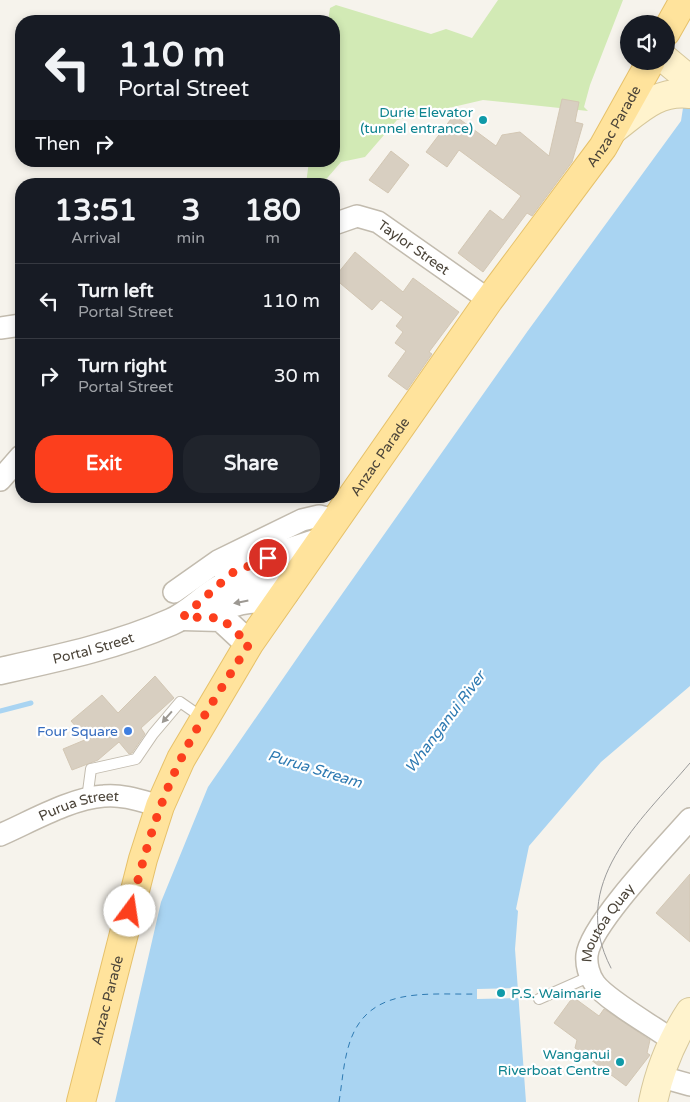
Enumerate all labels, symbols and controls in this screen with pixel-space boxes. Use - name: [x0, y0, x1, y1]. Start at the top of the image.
- map controls: [620, 15, 675, 70]
- button: sound: [620, 15, 675, 70]
- text: 110 m: [118, 34, 225, 76]
- icon: left: [35, 35, 100, 100]
- text: Portal Street: [118, 76, 249, 102]
- street label: Anzac Parade: [583, 83, 645, 171]
- place label: Durie Elevator (tunnel entrance): [360, 104, 474, 137]
- marker: Durie Elevator (tunnel entrance): [477, 114, 489, 126]
- icon: right: [90, 130, 118, 158]
- text: Then: [35, 133, 80, 155]
- text: 13:51: [54, 192, 137, 229]
- text: 3: [181, 192, 200, 229]
- text: 180: [244, 192, 301, 229]
- street label: Taylor Street: [374, 217, 453, 279]
- text: Arrival: [71, 228, 121, 248]
- text: min: [177, 228, 205, 248]
- text: m: [265, 228, 280, 248]
- text: Turn left: [78, 280, 154, 302]
- icon: left: [35, 287, 63, 315]
- text: 110 m: [262, 290, 320, 312]
- text: Portal Street: [78, 302, 173, 322]
- text: Turn right: [78, 355, 166, 377]
- icon: right: [35, 362, 63, 390]
- text: 30 m: [274, 365, 320, 387]
- text: Portal Street: [78, 377, 173, 397]
- street label: Anzac Parade: [347, 414, 413, 499]
- button: Exit: [35, 435, 173, 493]
- button: Share: [183, 435, 320, 493]
- pin: [247, 537, 289, 579]
- icon: arrive: [254, 544, 282, 572]
- one-way arrow: [232, 599, 248, 607]
- street label: Portal Street: [51, 629, 137, 668]
- water label: Whanganui River: [401, 666, 490, 776]
- one-way arrow: [161, 711, 172, 724]
- place label: Four Square: [37, 723, 118, 740]
- marker: Four Square: [122, 725, 134, 737]
- water label: Purua Stream: [266, 746, 365, 792]
- street label: Purua Street: [36, 788, 120, 825]
- street label: Moutoa Quay: [578, 880, 638, 963]
- position arrow: [103, 884, 155, 936]
- street label: Anzac Parade: [88, 954, 127, 1047]
- place label: P.S. Waimarie: [511, 985, 601, 1002]
- marker: P.S. Waimarie: [495, 987, 507, 999]
- place label: Wanganui Riverboat Centre: [498, 1046, 610, 1079]
- marker: Wanganui Riverboat Centre: [614, 1056, 626, 1068]

